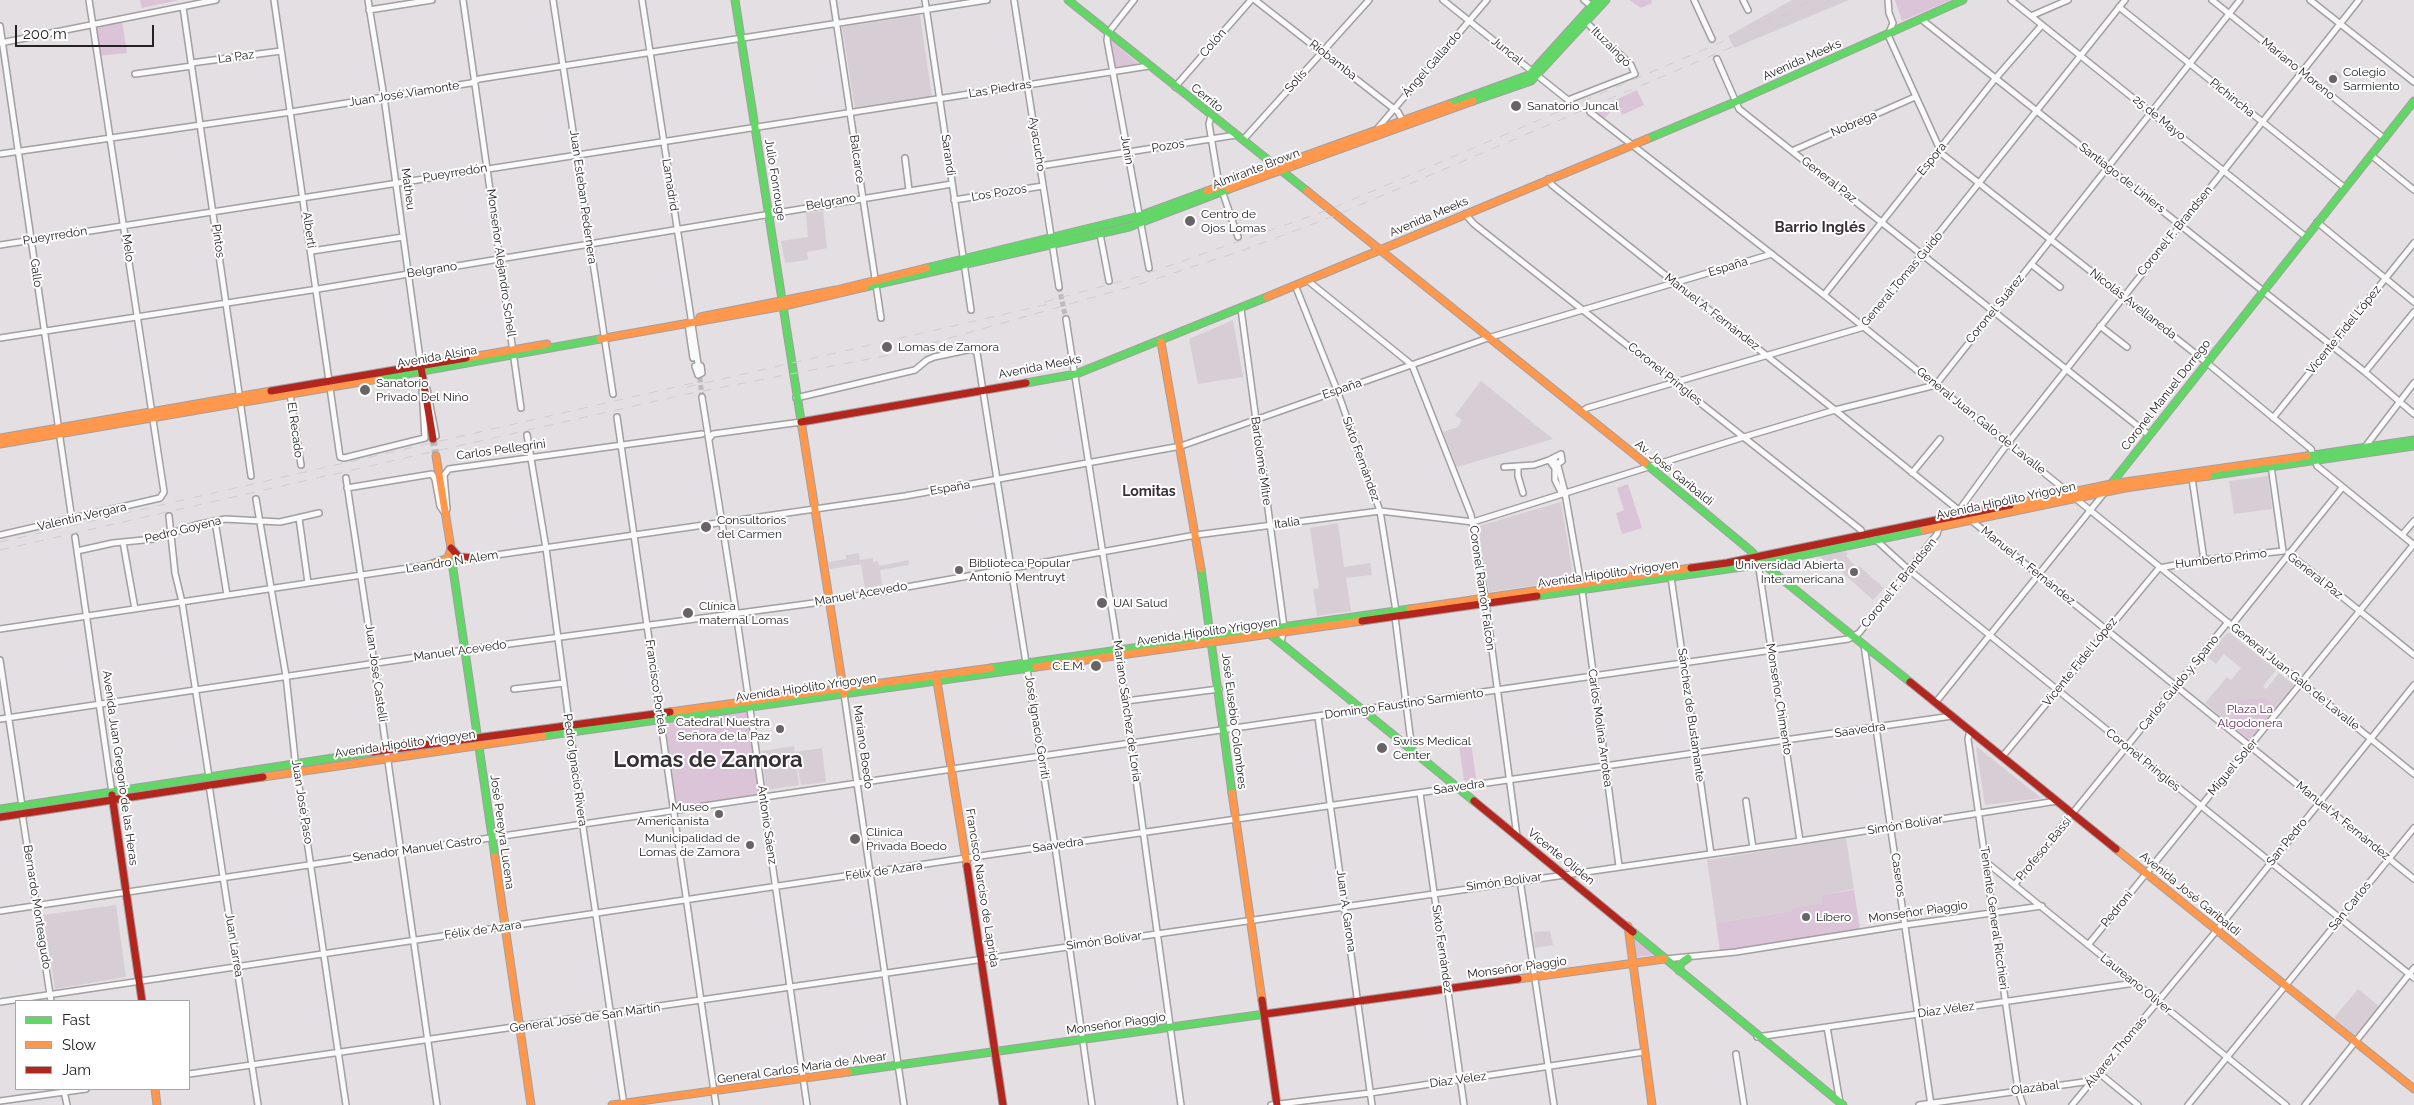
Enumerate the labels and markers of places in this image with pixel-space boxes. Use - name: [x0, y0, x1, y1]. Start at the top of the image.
- place label: Colegio Sarmiento: [2343, 65, 2400, 93]
- marker: Colegio Sarmiento: [2327, 73, 2339, 85]
- marker: Sanatorio Juncal: [1509, 99, 1523, 113]
- place label: Sanatorio Juncal: [1527, 99, 1619, 113]
- place label: Centro de Ojos Lomas: [1201, 207, 1266, 235]
- marker: Centro de Ojos Lomas: [1183, 214, 1197, 228]
- marker: Lomas de Zamora: [880, 340, 894, 354]
- place label: Lomas de Zamora: [898, 340, 999, 354]
- place label: Sanatorio Privado Del Nińo: [376, 376, 469, 404]
- marker: Sanatorio Privado Del Nińo: [358, 383, 372, 397]
- place label: Consultorios del Carmen: [717, 513, 786, 541]
- marker: Consultorios del Carmen: [699, 520, 713, 534]
- place label: Biblioteca Popular Antonio Mentruyt: [969, 556, 1070, 584]
- place label: Universidad Abierta Interamericana: [1735, 558, 1844, 586]
- marker: Biblioteca Popular Antonio Mentruyt: [953, 564, 965, 576]
- marker: Universidad Abierta Interamericana: [1848, 566, 1860, 578]
- marker: UAI Salud: [1095, 596, 1109, 610]
- place label: UAI Salud: [1113, 596, 1168, 610]
- place label: Clínica maternal Lomas: [699, 599, 789, 627]
- marker: Clínica maternal Lomas: [681, 606, 695, 620]
- place label: C.E.M.: [1052, 659, 1085, 673]
- marker: C.E.M.: [1089, 659, 1103, 673]
- place label: Catedral Nuestra Señora de la Paz: [676, 715, 770, 743]
- marker: Catedral Nuestra Señora de la Paz: [774, 723, 786, 735]
- place label: Swiss Medical Center: [1393, 734, 1471, 762]
- marker: Swiss Medical Center: [1375, 741, 1389, 755]
- place label: Museo Americanista: [637, 800, 709, 828]
- marker: Museo Americanista: [713, 808, 725, 820]
- place label: Clinica Privada Boedo: [866, 825, 947, 853]
- place label: Municipalidad de Lomas de Zamora: [639, 831, 740, 859]
- marker: Clinica Privada Boedo: [848, 832, 862, 846]
- marker: Municipalidad de Lomas de Zamora: [744, 839, 756, 851]
- place label: Líbero: [1816, 910, 1851, 924]
- marker: Líbero: [1800, 911, 1812, 923]

